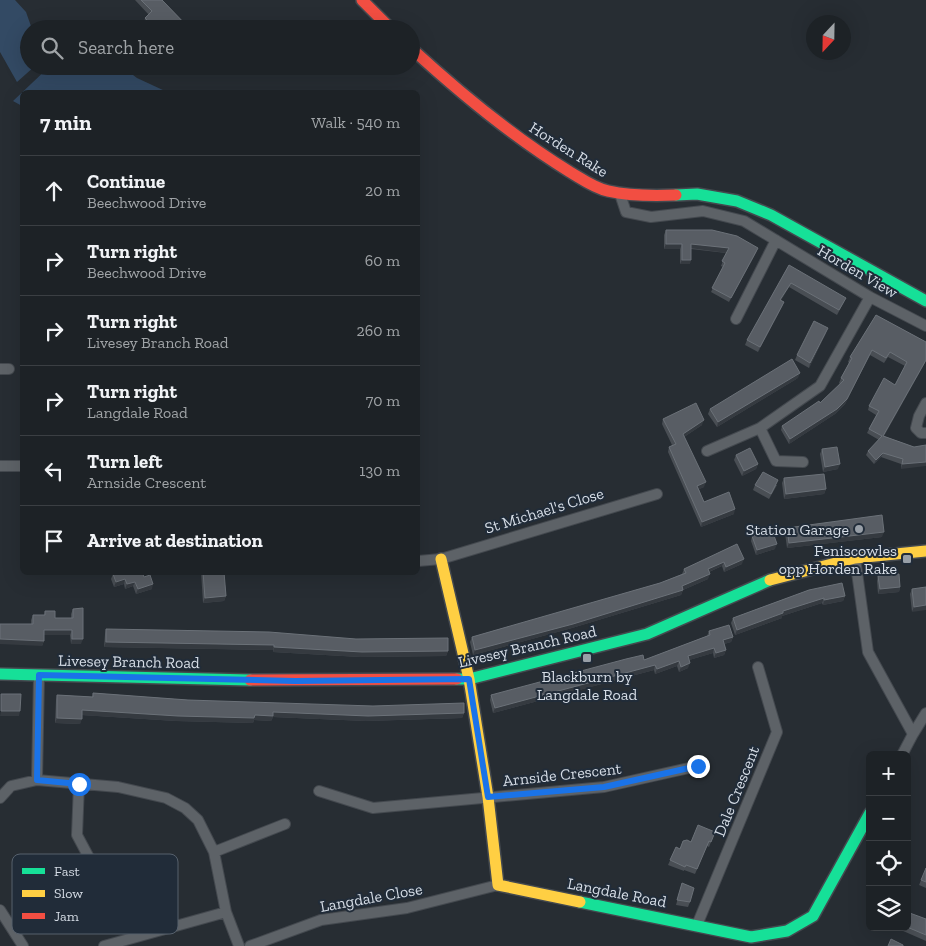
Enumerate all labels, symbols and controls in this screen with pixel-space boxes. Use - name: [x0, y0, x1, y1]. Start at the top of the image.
- north arrow: [806, 15, 851, 60]
- search box: [20, 20, 420, 75]
- icon: search: [38, 34, 66, 62]
- text: Search here: [78, 36, 174, 59]
- text: 7 min: [40, 110, 91, 135]
- text: Walk · 540 m: [311, 113, 400, 132]
- street label: Horden Rake: [526, 118, 611, 181]
- text: Continue: [87, 170, 165, 193]
- icon: ahead: [40, 177, 68, 205]
- text: 20 m: [365, 181, 400, 200]
- text: Beechwood Drive: [87, 193, 206, 212]
- text: Turn right: [87, 240, 177, 263]
- street label: Horden View: [814, 241, 902, 302]
- icon: right: [40, 247, 68, 275]
- text: 60 m: [365, 251, 400, 270]
- text: Beechwood Drive: [87, 263, 206, 282]
- text: Turn right: [87, 310, 177, 333]
- icon: right: [40, 317, 68, 345]
- text: 260 m: [357, 321, 400, 340]
- text: Livesey Branch Road: [87, 333, 229, 352]
- text: Turn right: [87, 380, 177, 403]
- icon: right: [40, 387, 68, 415]
- text: 70 m: [366, 391, 400, 410]
- text: Langdale Road: [87, 403, 188, 422]
- text: Turn left: [87, 450, 162, 473]
- icon: left: [40, 457, 68, 485]
- text: 130 m: [359, 461, 400, 480]
- text: Arnside Crescent: [87, 473, 206, 492]
- street label: St Michael's Close: [482, 483, 606, 538]
- place label: Station Garage: [746, 520, 849, 539]
- marker: Station Garage: [853, 523, 865, 535]
- icon: arrive: [40, 527, 68, 555]
- text: Arrive at destination: [87, 529, 263, 552]
- place label: Feniscowles opp Horden Rake: [779, 541, 897, 578]
- marker: Feniscowles opp Horden Rake: [901, 553, 913, 565]
- street label: Livesey Branch Road: [456, 621, 598, 672]
- street label: Livesey Branch Road: [58, 651, 200, 672]
- marker: Blackburn by Langdale Road: [581, 652, 593, 664]
- place label: Blackburn by Langdale Road: [537, 667, 638, 704]
- street label: Dale Crescent: [710, 743, 763, 839]
- map controls: [866, 751, 911, 931]
- button: +: [866, 751, 911, 796]
- route end: [687, 755, 710, 778]
- street label: Arnside Crescent: [502, 759, 622, 790]
- route start: [68, 773, 91, 796]
- button: −: [866, 796, 911, 841]
- button: locate: [866, 841, 911, 886]
- legend: [12, 854, 178, 934]
- text: Fast: [54, 863, 81, 880]
- street label: Langdale Road: [566, 874, 668, 911]
- street label: Langdale Close: [318, 879, 424, 916]
- text: Slow: [54, 885, 83, 902]
- button: layers: [866, 886, 911, 931]
- text: Jam: [54, 908, 79, 925]

